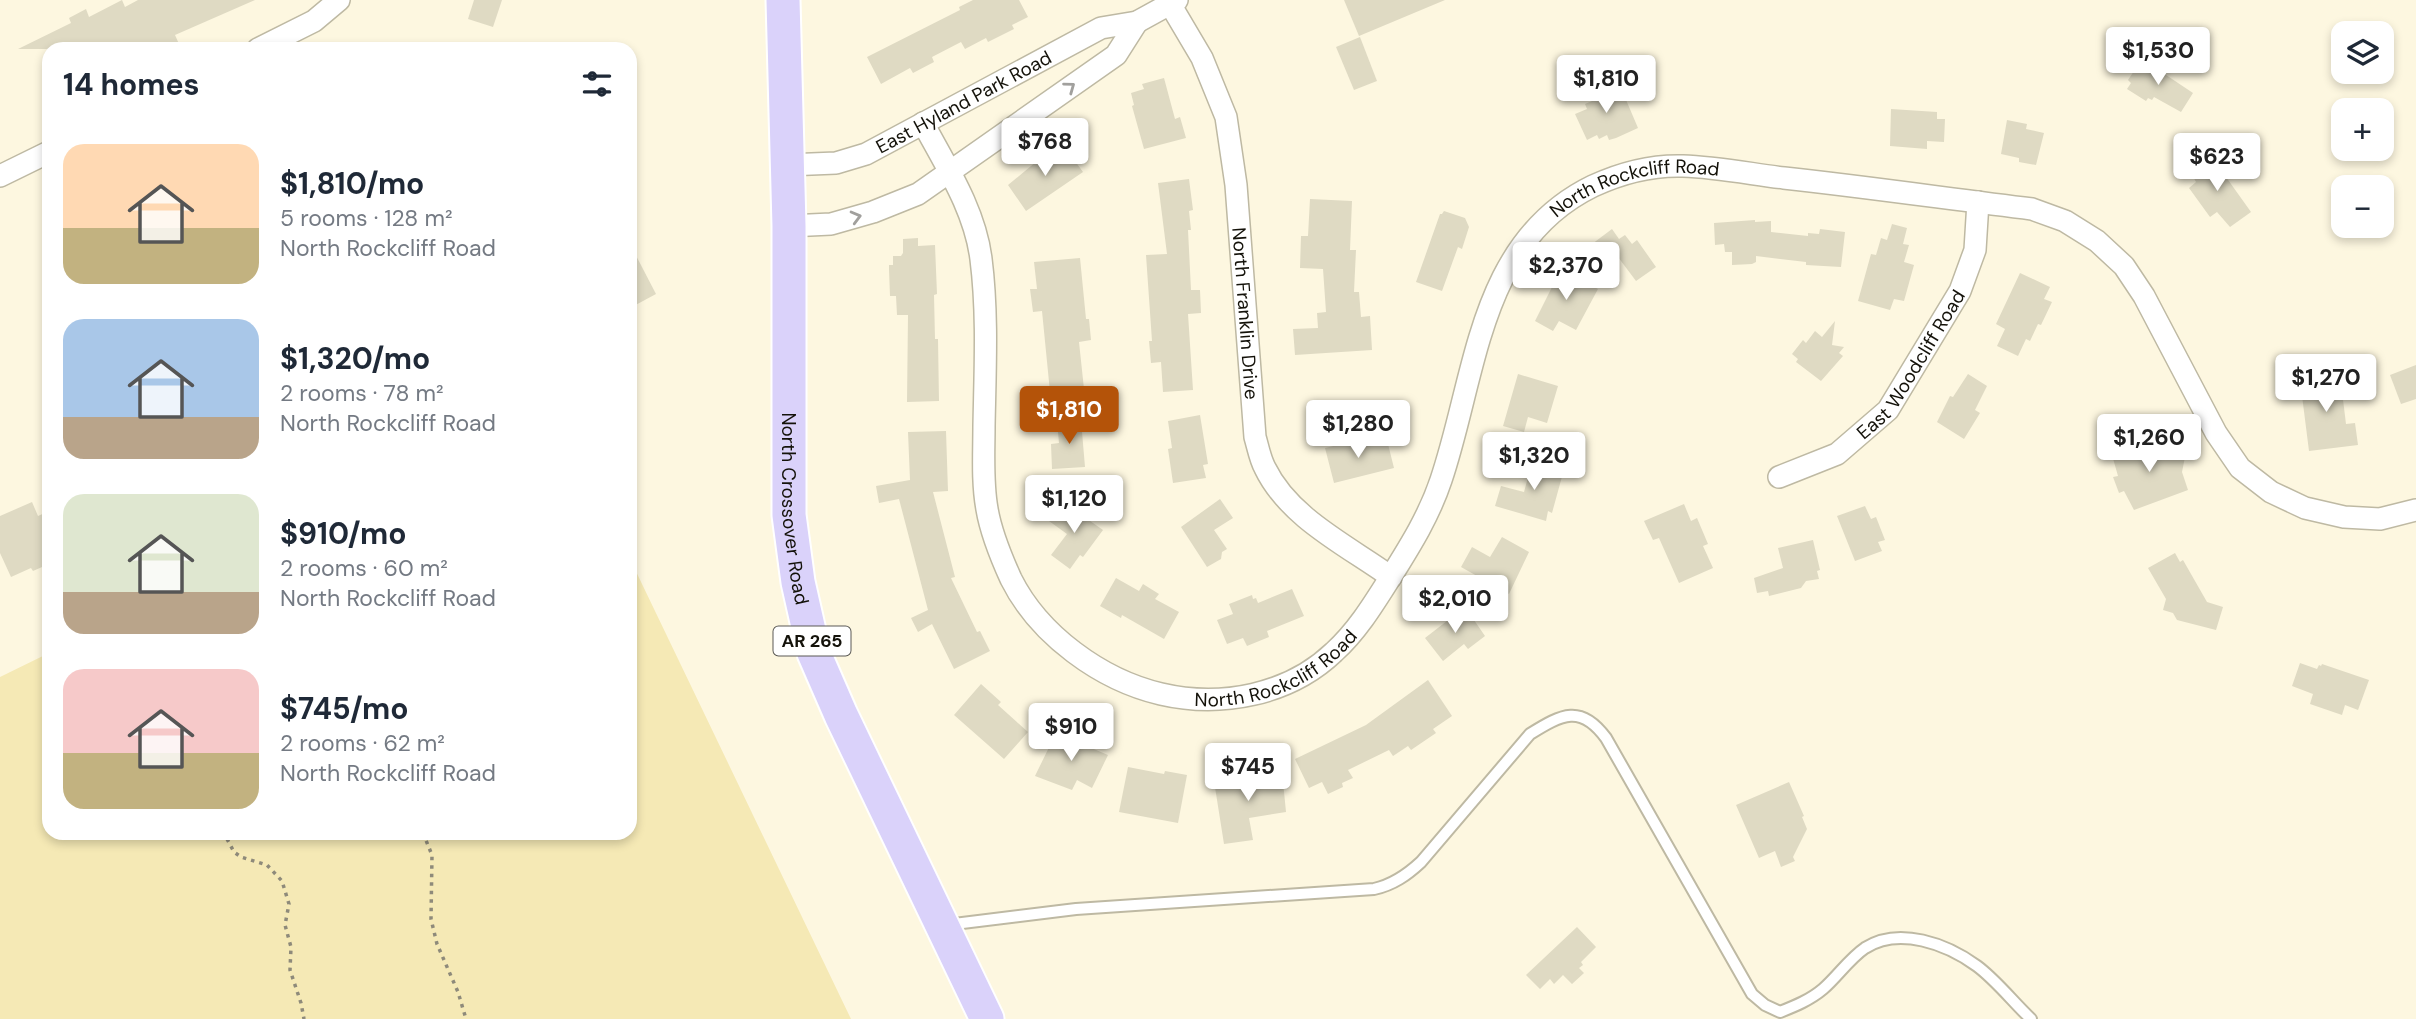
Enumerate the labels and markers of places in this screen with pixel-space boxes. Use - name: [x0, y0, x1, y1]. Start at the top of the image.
- pin: $1,530: [2101, 28, 2215, 87]
- pin: $1,810: [1549, 55, 1663, 115]
- pin: $768: [1004, 118, 1086, 178]
- pin: $623: [2176, 134, 2258, 193]
- pin: $2,370: [1509, 243, 1623, 302]
- pin: $1,270: [2269, 354, 2383, 414]
- pin: $1,810: [1012, 386, 1126, 446]
- pin: $1,280: [1301, 400, 1415, 460]
- pin: $1,260: [2092, 414, 2206, 474]
- pin: $1,320: [1477, 433, 1591, 492]
- pin: $1,120: [1017, 476, 1131, 535]
- pin: $2,010: [1398, 576, 1512, 635]
- pin: $910: [1030, 704, 1112, 763]
- pin: $745: [1207, 744, 1289, 803]

